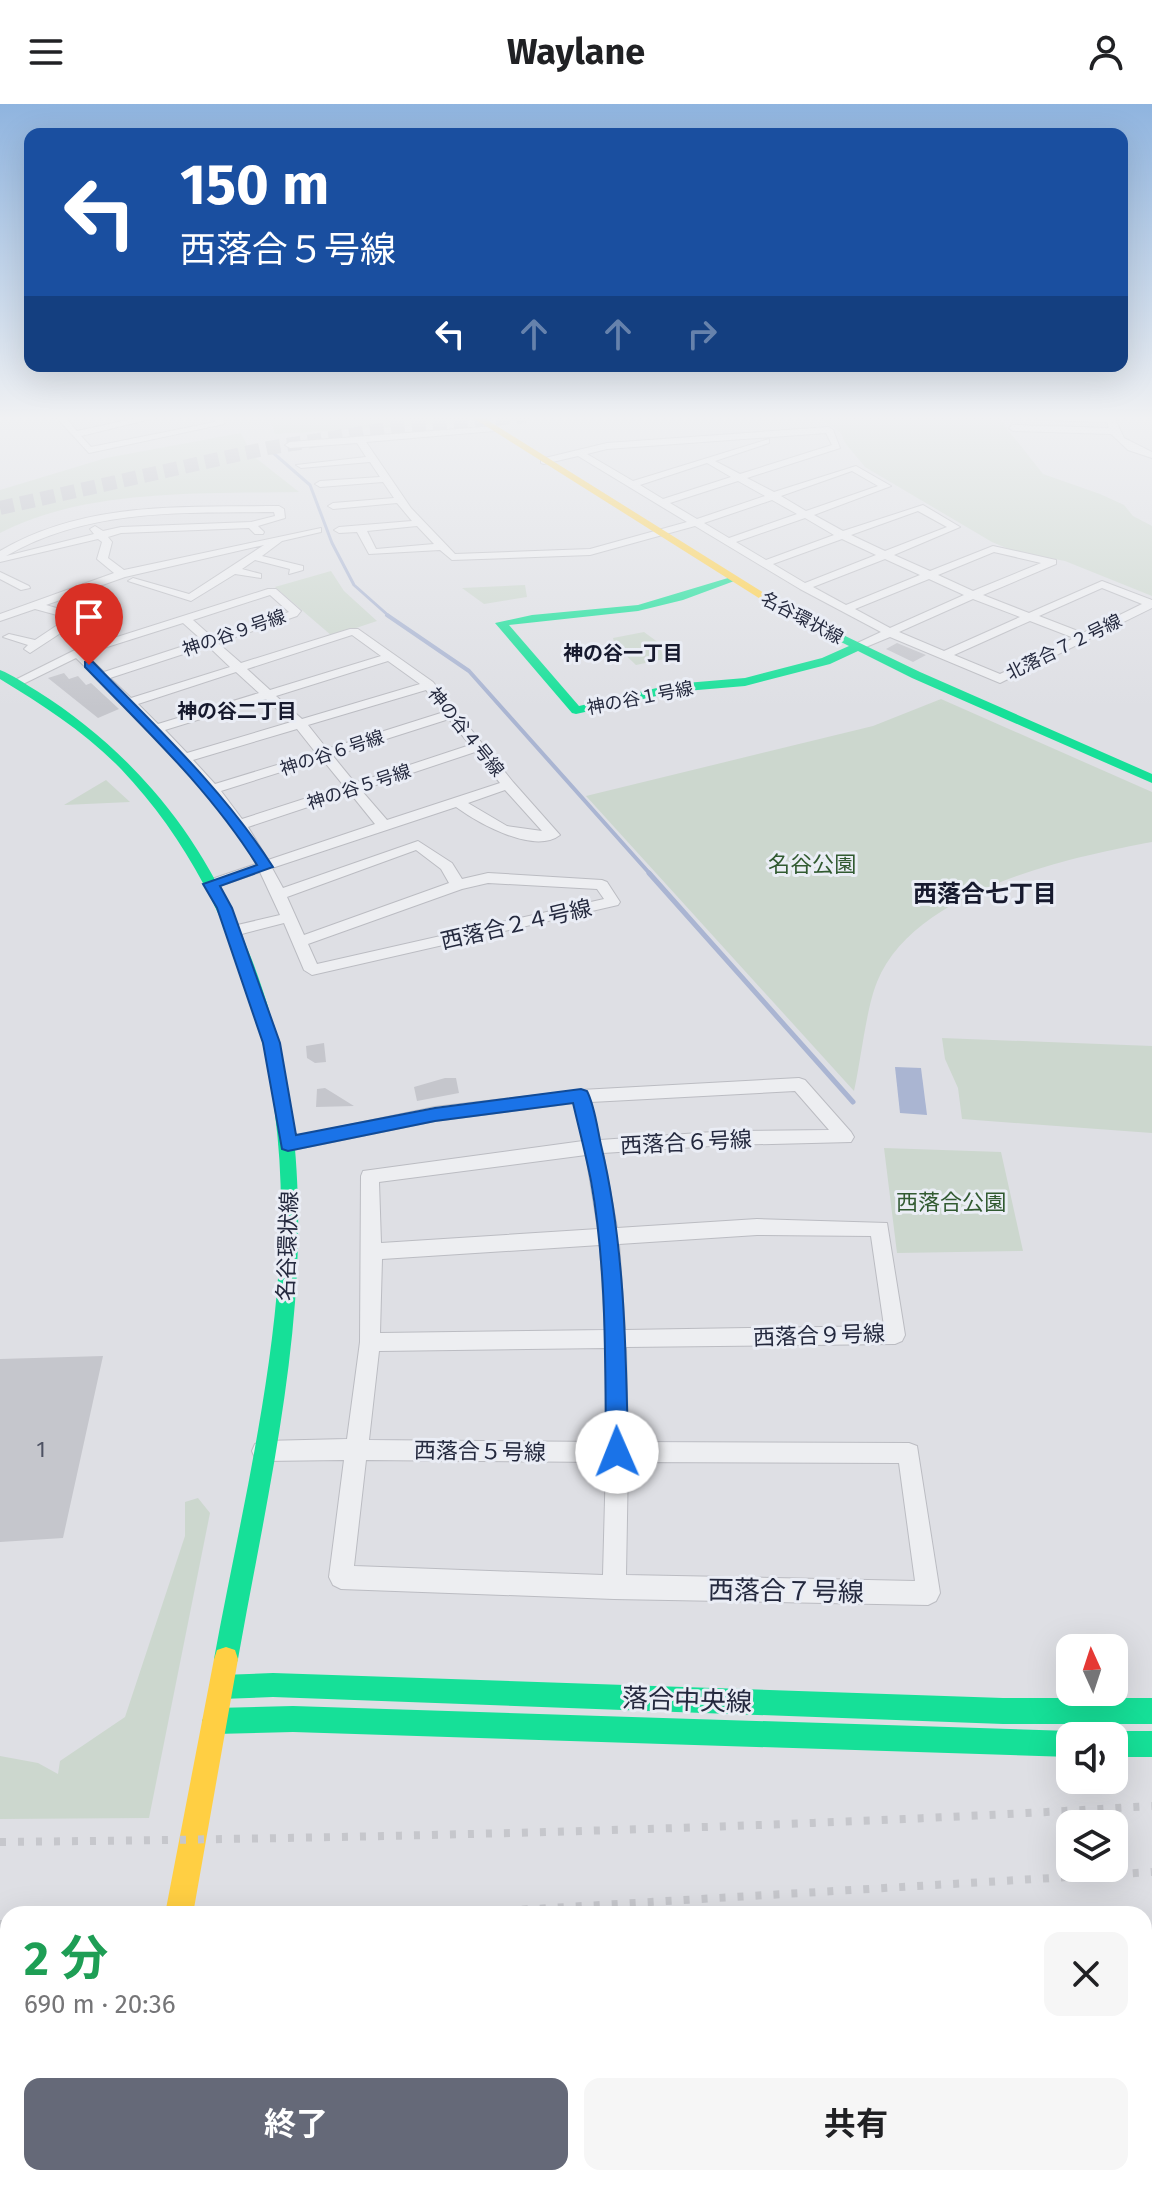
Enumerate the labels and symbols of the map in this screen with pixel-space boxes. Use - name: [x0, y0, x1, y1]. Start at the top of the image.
- pin: [55, 583, 123, 665]
- street label: 名谷環状線: [757, 587, 847, 649]
- street label: 神の谷９号線: [179, 605, 289, 661]
- street label: 北落合７２号線: [1003, 609, 1125, 685]
- district label: 神の谷一丁目: [563, 641, 683, 665]
- street label: 神の谷１号線: [585, 677, 695, 719]
- street label: 神の谷４号線: [423, 683, 509, 781]
- district label: 神の谷二丁目: [177, 699, 297, 723]
- street label: 神の谷６号線: [277, 726, 387, 780]
- street label: 神の谷５号線: [304, 760, 414, 814]
- park label: 名谷公園: [768, 851, 856, 878]
- district label: 西落合七丁目: [913, 880, 1057, 908]
- street label: 西落合２４号線: [438, 894, 594, 955]
- street label: 西落合６号線: [619, 1126, 753, 1159]
- park label: 西落合公園: [896, 1189, 1006, 1216]
- street label: 名谷環状線: [272, 1191, 303, 1301]
- street label: 西落合９号線: [753, 1320, 885, 1351]
- position arrow: [575, 1410, 659, 1494]
- house number: 1: [36, 1436, 46, 1463]
- street label: 西落合５号線: [414, 1437, 546, 1466]
- street label: 西落合７号線: [708, 1575, 864, 1608]
- north arrow: [1056, 1634, 1128, 1706]
- street label: 落合中央線: [621, 1683, 752, 1718]

